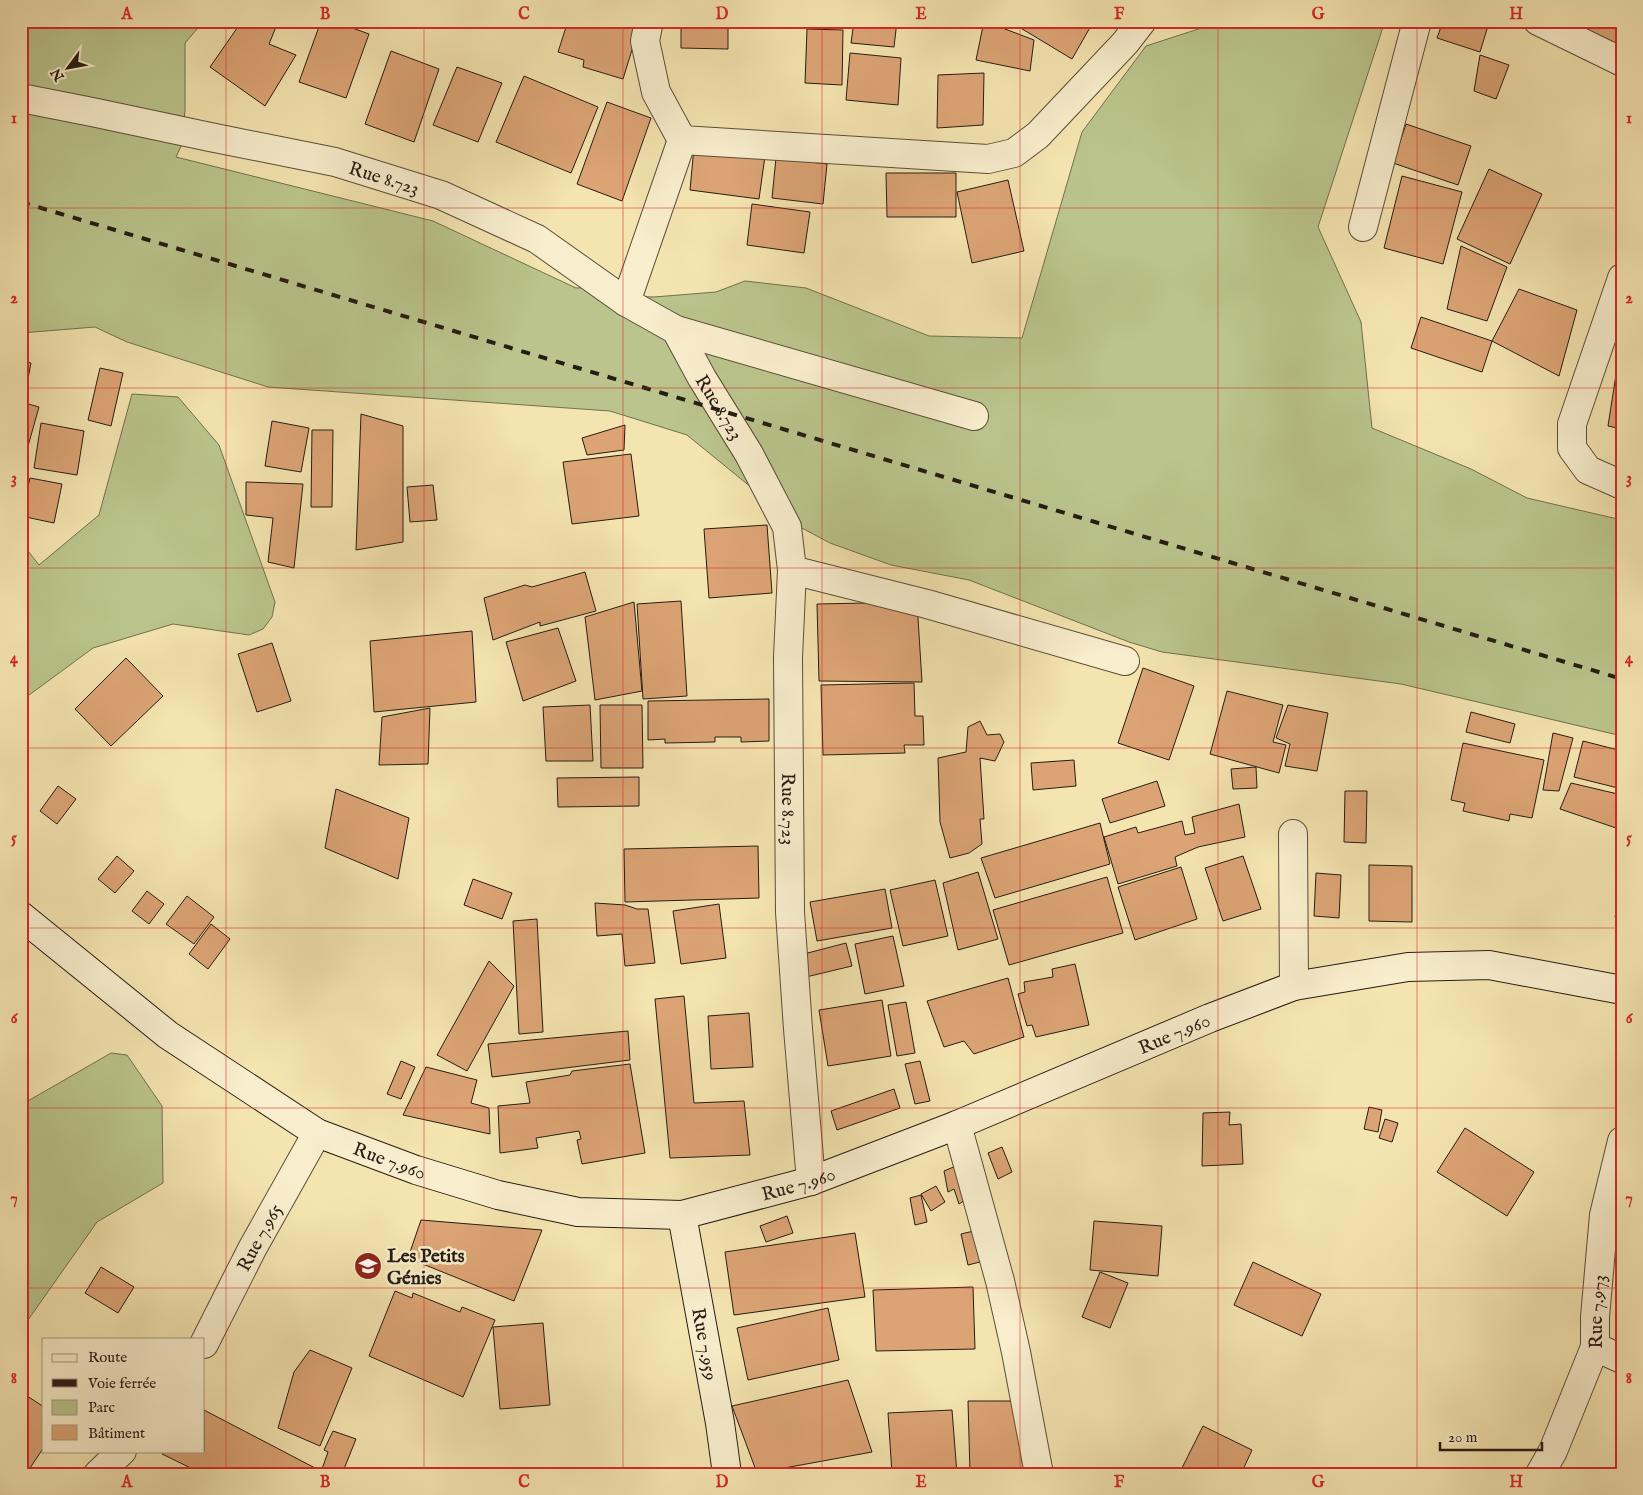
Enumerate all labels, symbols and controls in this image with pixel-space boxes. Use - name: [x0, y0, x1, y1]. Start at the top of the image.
- text: A: [121, 5, 134, 25]
- text: B: [320, 5, 331, 25]
- text: C: [518, 5, 530, 25]
- text: D: [716, 5, 729, 25]
- text: E: [915, 5, 927, 25]
- text: F: [1114, 5, 1125, 25]
- text: G: [1312, 5, 1325, 25]
- text: H: [1509, 5, 1523, 25]
- north arrow: [42, 42, 92, 92]
- text: N: [47, 64, 69, 85]
- text: 1: [11, 109, 17, 129]
- text: 1: [1626, 109, 1632, 129]
- street label: Rue 8.723: [345, 157, 422, 201]
- text: 2: [10, 289, 18, 309]
- text: 2: [1625, 289, 1633, 309]
- street label: Rue 8.723: [689, 371, 747, 445]
- text: 3: [11, 469, 17, 489]
- text: 3: [1626, 469, 1632, 489]
- text: 4: [10, 649, 19, 669]
- text: 4: [1625, 649, 1634, 669]
- street label: Rue 8.723: [775, 773, 799, 845]
- text: 5: [11, 829, 17, 849]
- text: 5: [1626, 829, 1632, 849]
- text: 6: [11, 1009, 19, 1029]
- street label: Rue 7.960: [1135, 1009, 1214, 1061]
- text: 6: [1626, 1009, 1634, 1029]
- street label: Rue 7.960: [349, 1138, 428, 1186]
- street label: Rue 7.960: [759, 1163, 839, 1208]
- text: 7: [10, 1189, 18, 1209]
- text: 7: [1625, 1189, 1633, 1209]
- street label: Rue 7.965: [233, 1200, 289, 1276]
- place label: Les Petits Génies: [387, 1245, 465, 1291]
- school or university icon: Les Petits Génies: [353, 1251, 383, 1281]
- street label: Rue 7.973: [1585, 1274, 1613, 1349]
- street label: Rue 7.959: [685, 1306, 722, 1383]
- legend: [42, 1338, 205, 1452]
- text: Route: [88, 1348, 127, 1367]
- text: 8: [11, 1369, 17, 1389]
- text: 8: [1626, 1369, 1632, 1389]
- text: Voie ferrée: [87, 1374, 156, 1393]
- text: Parc: [88, 1398, 115, 1417]
- scale bar: [1440, 1420, 1543, 1452]
- text: Bâtiment: [88, 1424, 145, 1443]
- text: 20 m: [1448, 1428, 1478, 1447]
- text: A: [121, 1473, 134, 1493]
- text: B: [320, 1473, 331, 1493]
- text: C: [518, 1473, 530, 1493]
- text: D: [716, 1473, 729, 1493]
- text: E: [915, 1473, 927, 1493]
- text: F: [1114, 1473, 1125, 1493]
- text: G: [1312, 1473, 1325, 1493]
- text: H: [1509, 1473, 1523, 1493]

